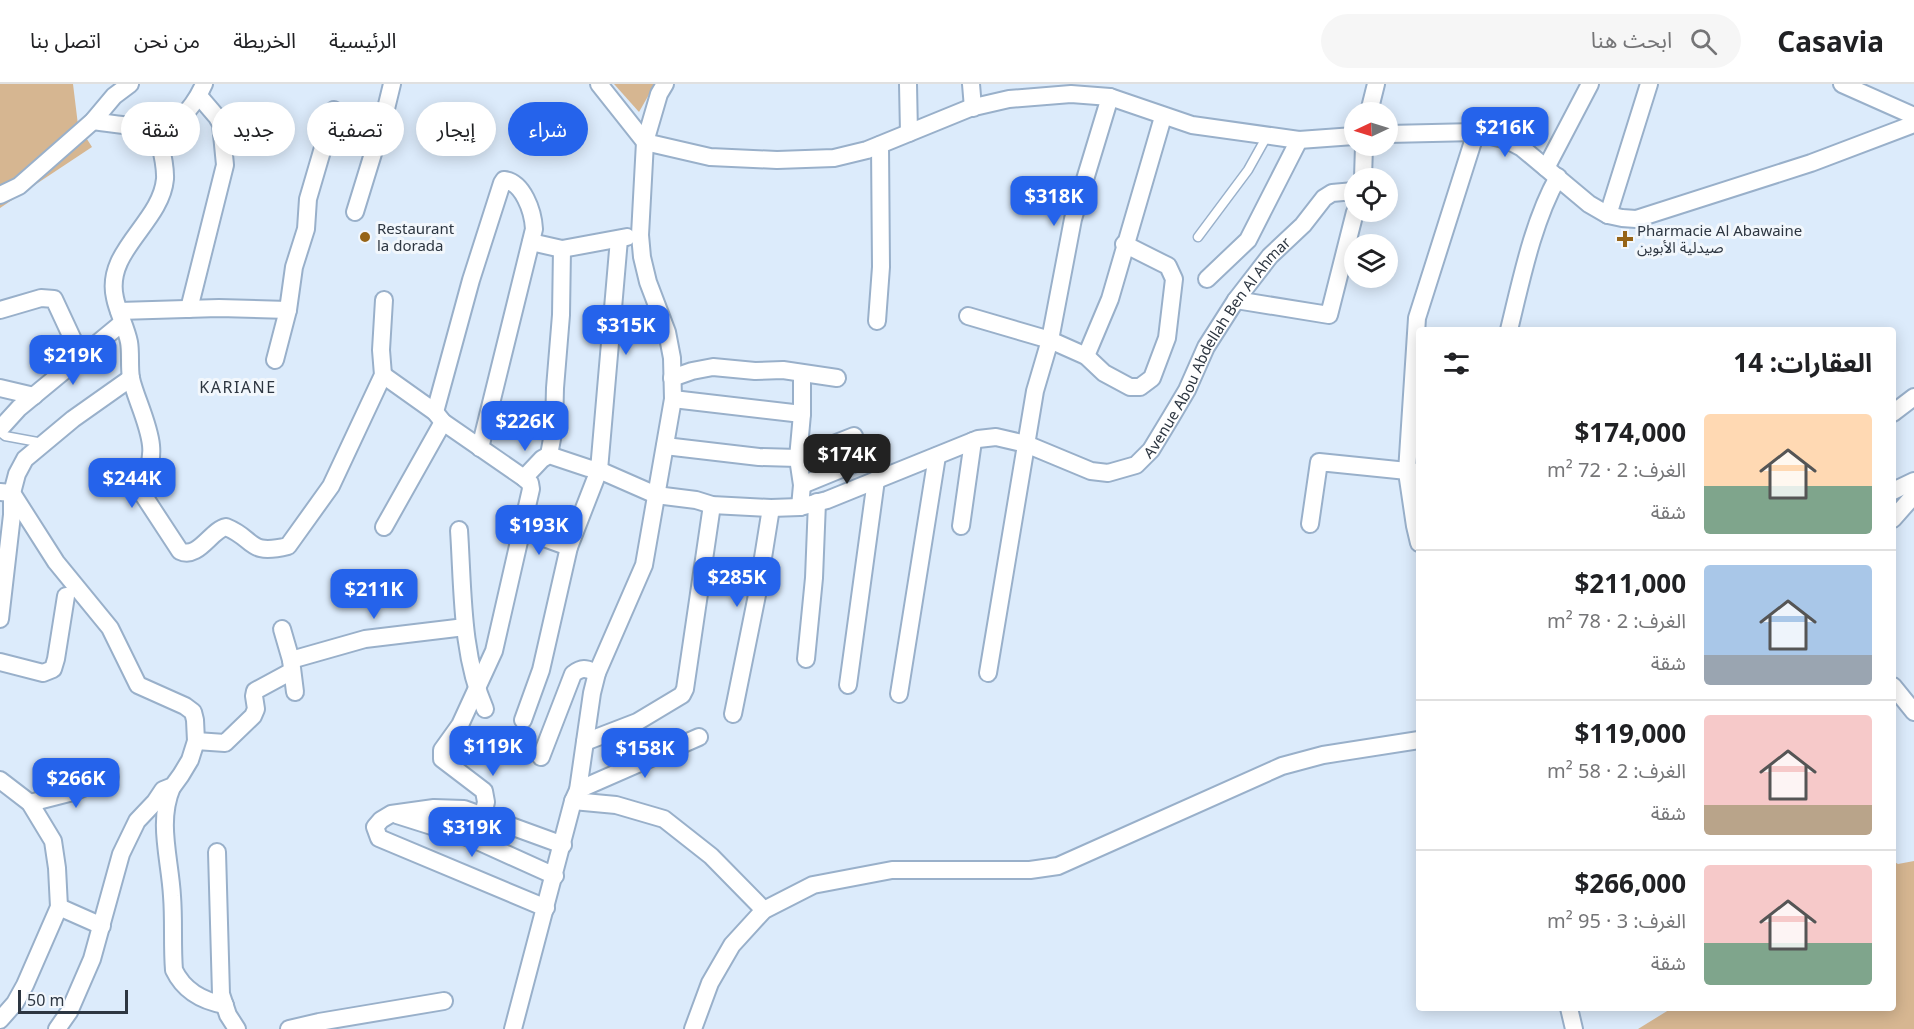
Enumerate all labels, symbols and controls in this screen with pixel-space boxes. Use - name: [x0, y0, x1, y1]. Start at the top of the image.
- search box: [1321, 14, 1741, 68]
- text: Casavia: [1777, 22, 1884, 60]
- text: ابحث هنا: [1591, 24, 1672, 54]
- icon: search: [1687, 25, 1720, 58]
- text: اتصل بنا: [30, 26, 101, 54]
- text: من نحن: [134, 26, 200, 54]
- text: الخريطة: [233, 26, 296, 54]
- text: الرئيسية: [329, 26, 397, 54]
- chip: شقة: [121, 102, 200, 156]
- chip: جديد: [212, 102, 295, 156]
- chip: تصفية: [307, 102, 404, 156]
- chip: إيجار: [416, 102, 496, 156]
- chip: شراء: [508, 102, 588, 156]
- north arrow: [1344, 102, 1398, 156]
- map controls: [1344, 102, 1398, 288]
- pin: $216K: [1463, 107, 1547, 158]
- text: $216K: [1475, 113, 1535, 140]
- button: locate: [1344, 168, 1398, 222]
- pin: $318K: [1012, 176, 1096, 227]
- text: $318K: [1024, 182, 1084, 209]
- place label: Restaurant la dorada: [377, 218, 455, 255]
- place label: Pharmacie Al Abawaine صيدلية الأبوين: [1637, 220, 1802, 257]
- marker: Restaurant la dorada: [358, 230, 372, 244]
- street label: Avenue Abou Abdellah Ben Al Ahmar: [1139, 232, 1294, 462]
- marker: Pharmacie Al Abawaine صيدلية الأبوين: [1618, 232, 1632, 246]
- button: layers: [1344, 234, 1398, 288]
- pin: $315K: [584, 305, 668, 356]
- text: $315K: [596, 311, 656, 338]
- pin: $219K: [31, 335, 115, 386]
- text: $219K: [43, 341, 103, 368]
- text: العقارات: 14: [1733, 344, 1872, 380]
- icon: filters: [1440, 347, 1473, 380]
- district label: KARIANE: [199, 376, 277, 398]
- pin: $226K: [483, 401, 567, 452]
- text: $226K: [495, 407, 555, 434]
- text: $174,000: [1574, 414, 1686, 450]
- pin: $174K: [805, 434, 889, 485]
- icon: home: [1752, 438, 1824, 510]
- text: $174K: [817, 440, 877, 467]
- text: الغرف: 2 · 72 m²: [1547, 456, 1686, 483]
- pin: $244K: [90, 458, 174, 509]
- text: $244K: [102, 464, 162, 491]
- text: شقة: [1651, 498, 1686, 525]
- pin: $193K: [497, 505, 581, 556]
- text: $193K: [509, 511, 569, 538]
- pin: $285K: [695, 557, 779, 608]
- text: $285K: [707, 563, 767, 590]
- text: $211,000: [1574, 565, 1686, 601]
- pin: $211K: [332, 569, 416, 620]
- text: $211K: [344, 575, 404, 602]
- icon: home: [1752, 589, 1824, 661]
- text: الغرف: 2 · 78 m²: [1547, 607, 1686, 634]
- text: شقة: [1651, 649, 1686, 676]
- text: $119,000: [1574, 715, 1686, 751]
- pin: $119K: [451, 726, 535, 777]
- pin: $158K: [603, 728, 687, 779]
- text: $119K: [463, 732, 523, 759]
- text: $158K: [615, 734, 675, 761]
- icon: home: [1752, 739, 1824, 811]
- text: الغرف: 2 · 58 m²: [1547, 757, 1686, 784]
- pin: $266K: [34, 758, 118, 809]
- text: $266K: [46, 764, 106, 791]
- text: شقة: [1651, 799, 1686, 826]
- pin: $319K: [430, 807, 514, 858]
- text: $319K: [442, 813, 502, 840]
- text: $266,000: [1574, 865, 1686, 901]
- icon: home: [1752, 889, 1824, 961]
- text: الغرف: 3 · 95 m²: [1547, 907, 1686, 934]
- text: شقة: [1651, 949, 1686, 976]
- scale bar: [18, 987, 128, 1014]
- text: 50 m: [27, 989, 64, 1011]

